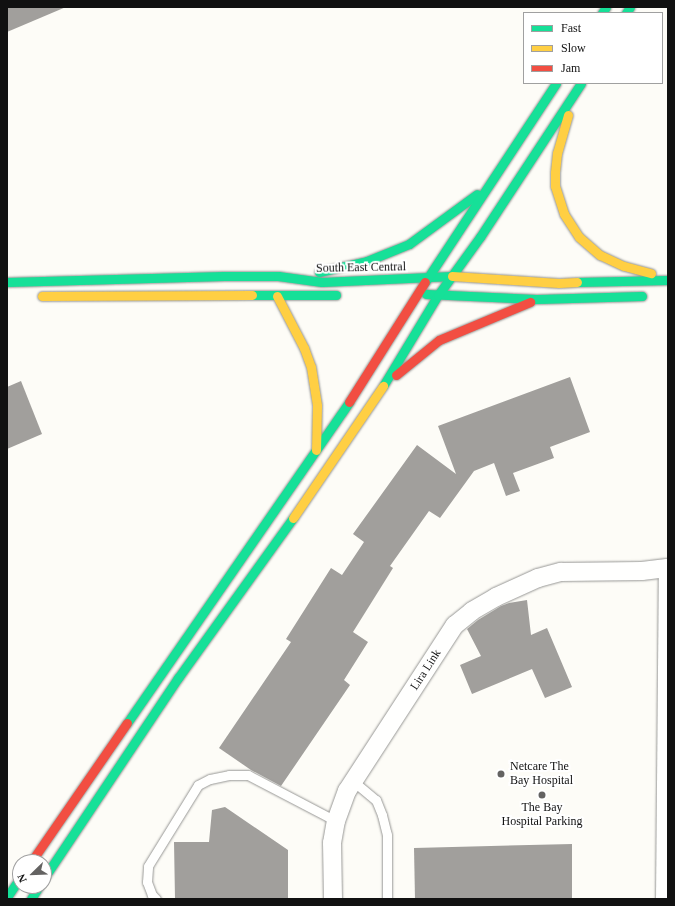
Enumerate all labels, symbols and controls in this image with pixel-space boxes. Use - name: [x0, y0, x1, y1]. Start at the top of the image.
- legend: [523, 12, 663, 84]
- text: Fast: [561, 21, 581, 35]
- text: Slow: [561, 41, 586, 55]
- text: Jam: [561, 61, 580, 75]
- street label: South East Central: [316, 260, 406, 276]
- street label: Lira Link: [408, 647, 444, 693]
- place label: Netcare The Bay Hospital: [510, 760, 573, 788]
- marker: Netcare The Bay Hospital: [495, 768, 507, 780]
- marker: The Bay Hospital Parking: [537, 790, 547, 800]
- place label: The Bay Hospital Parking: [502, 801, 582, 829]
- north arrow: [12, 854, 52, 894]
- text: N: [15, 872, 29, 884]

